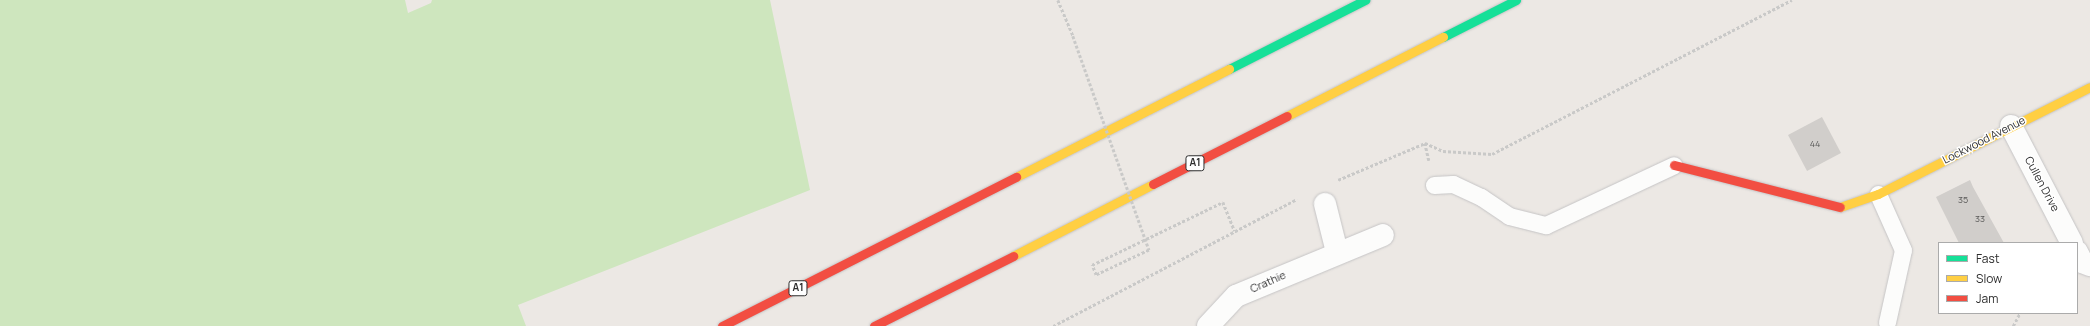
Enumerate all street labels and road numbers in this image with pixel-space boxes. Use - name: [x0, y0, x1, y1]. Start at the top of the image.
- street label: Lockwood Avenue: [1940, 113, 2028, 167]
- street label: Cullen Drive: [2022, 154, 2062, 214]
- road number: A1: [1185, 155, 1205, 171]
- street label: Crathie: [1248, 268, 1288, 296]
- road number: A1: [788, 280, 808, 296]

